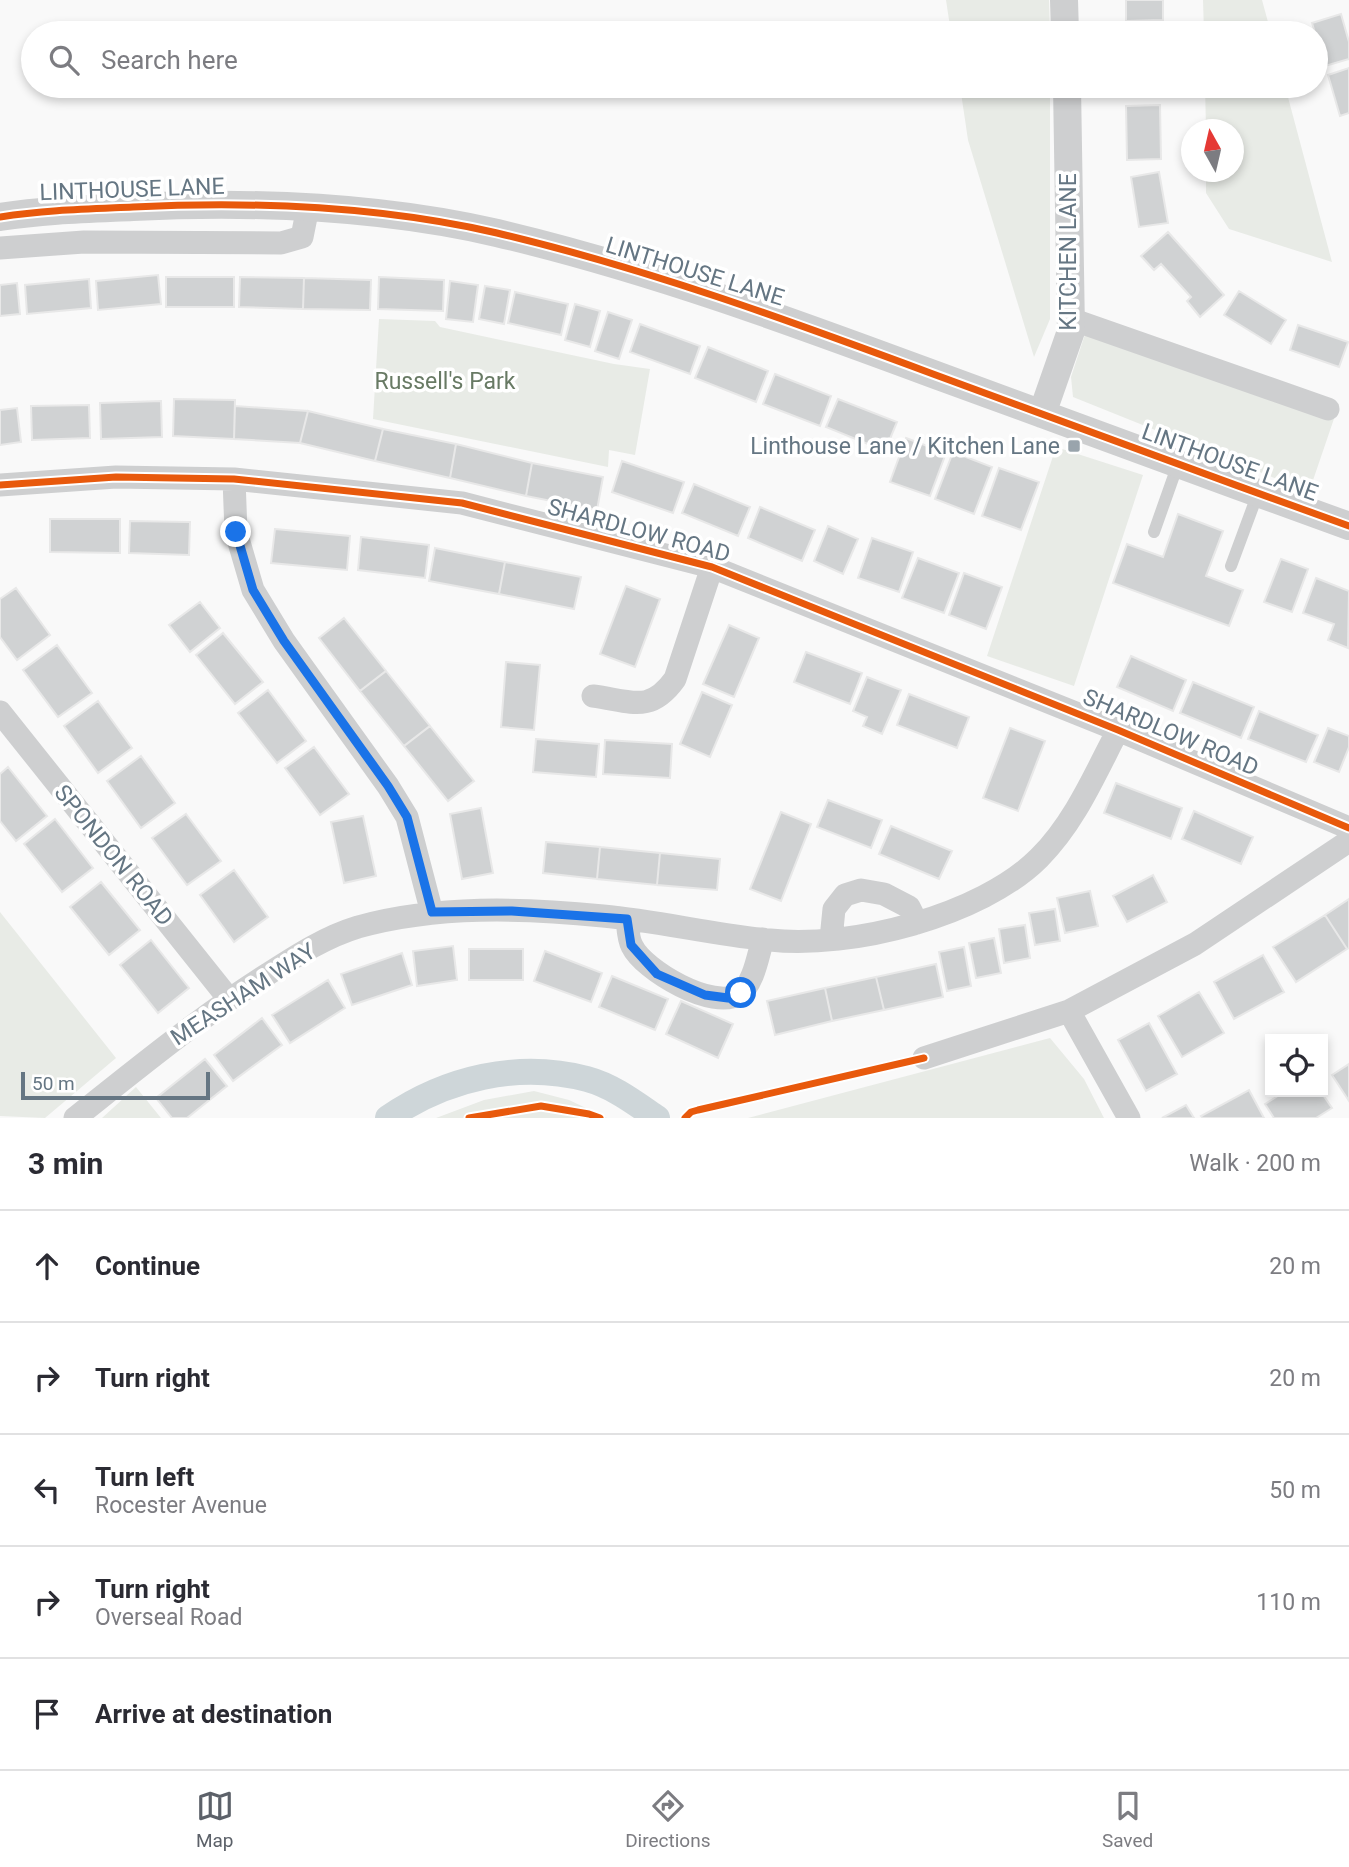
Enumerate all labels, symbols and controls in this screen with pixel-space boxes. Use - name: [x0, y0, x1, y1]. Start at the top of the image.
- search box: [21, 21, 1328, 98]
- icon: search: [45, 41, 83, 79]
- text: Search here: [101, 45, 238, 75]
- north arrow: [1181, 119, 1244, 182]
- street label: LINTHOUSE LANE: [39, 173, 225, 206]
- street label: KITCHEN LANE: [1055, 173, 1082, 331]
- street label: LINTHOUSE LANE: [602, 232, 787, 311]
- park label: Russell's Park: [374, 368, 516, 395]
- street label: LINTHOUSE LANE: [1138, 418, 1321, 507]
- place label: Linthouse Lane / Kitchen Lane: [750, 433, 1060, 460]
- marker: Linthouse Lane / Kitchen Lane: [1066, 438, 1082, 454]
- street label: SHARDLOW ROAD: [545, 493, 733, 568]
- route end: [220, 516, 251, 547]
- street label: SHARDLOW ROAD: [1079, 683, 1263, 782]
- street label: SPONDON ROAD: [49, 779, 179, 931]
- street label: MEASHAM WAY: [166, 938, 321, 1051]
- route start: [725, 977, 756, 1008]
- map controls: [1265, 1034, 1328, 1097]
- button: locate: [1265, 1034, 1328, 1097]
- scale bar: [21, 1069, 210, 1101]
- text: 50 m: [32, 1072, 75, 1095]
- text: 3 min: [28, 1146, 103, 1181]
- text: Walk · 200 m: [1189, 1150, 1321, 1177]
- icon: ahead: [28, 1247, 66, 1285]
- text: Continue: [95, 1251, 200, 1281]
- text: 20 m: [1269, 1253, 1321, 1280]
- icon: right: [28, 1359, 66, 1397]
- text: Turn right: [95, 1363, 210, 1393]
- text: 20 m: [1269, 1365, 1321, 1392]
- text: Turn left: [95, 1462, 194, 1492]
- icon: left: [28, 1471, 66, 1509]
- text: 50 m: [1269, 1477, 1321, 1504]
- text: Rocester Avenue: [95, 1492, 267, 1519]
- text: Turn right: [95, 1574, 210, 1604]
- icon: right: [28, 1583, 66, 1621]
- text: 110 m: [1256, 1589, 1321, 1616]
- text: Overseal Road: [95, 1604, 242, 1631]
- icon: arrive: [28, 1695, 66, 1733]
- text: Arrive at destination: [95, 1699, 332, 1729]
- tab: Map: [196, 1787, 234, 1852]
- tab: Directions: [625, 1787, 710, 1852]
- tab: Saved: [1102, 1787, 1153, 1852]

